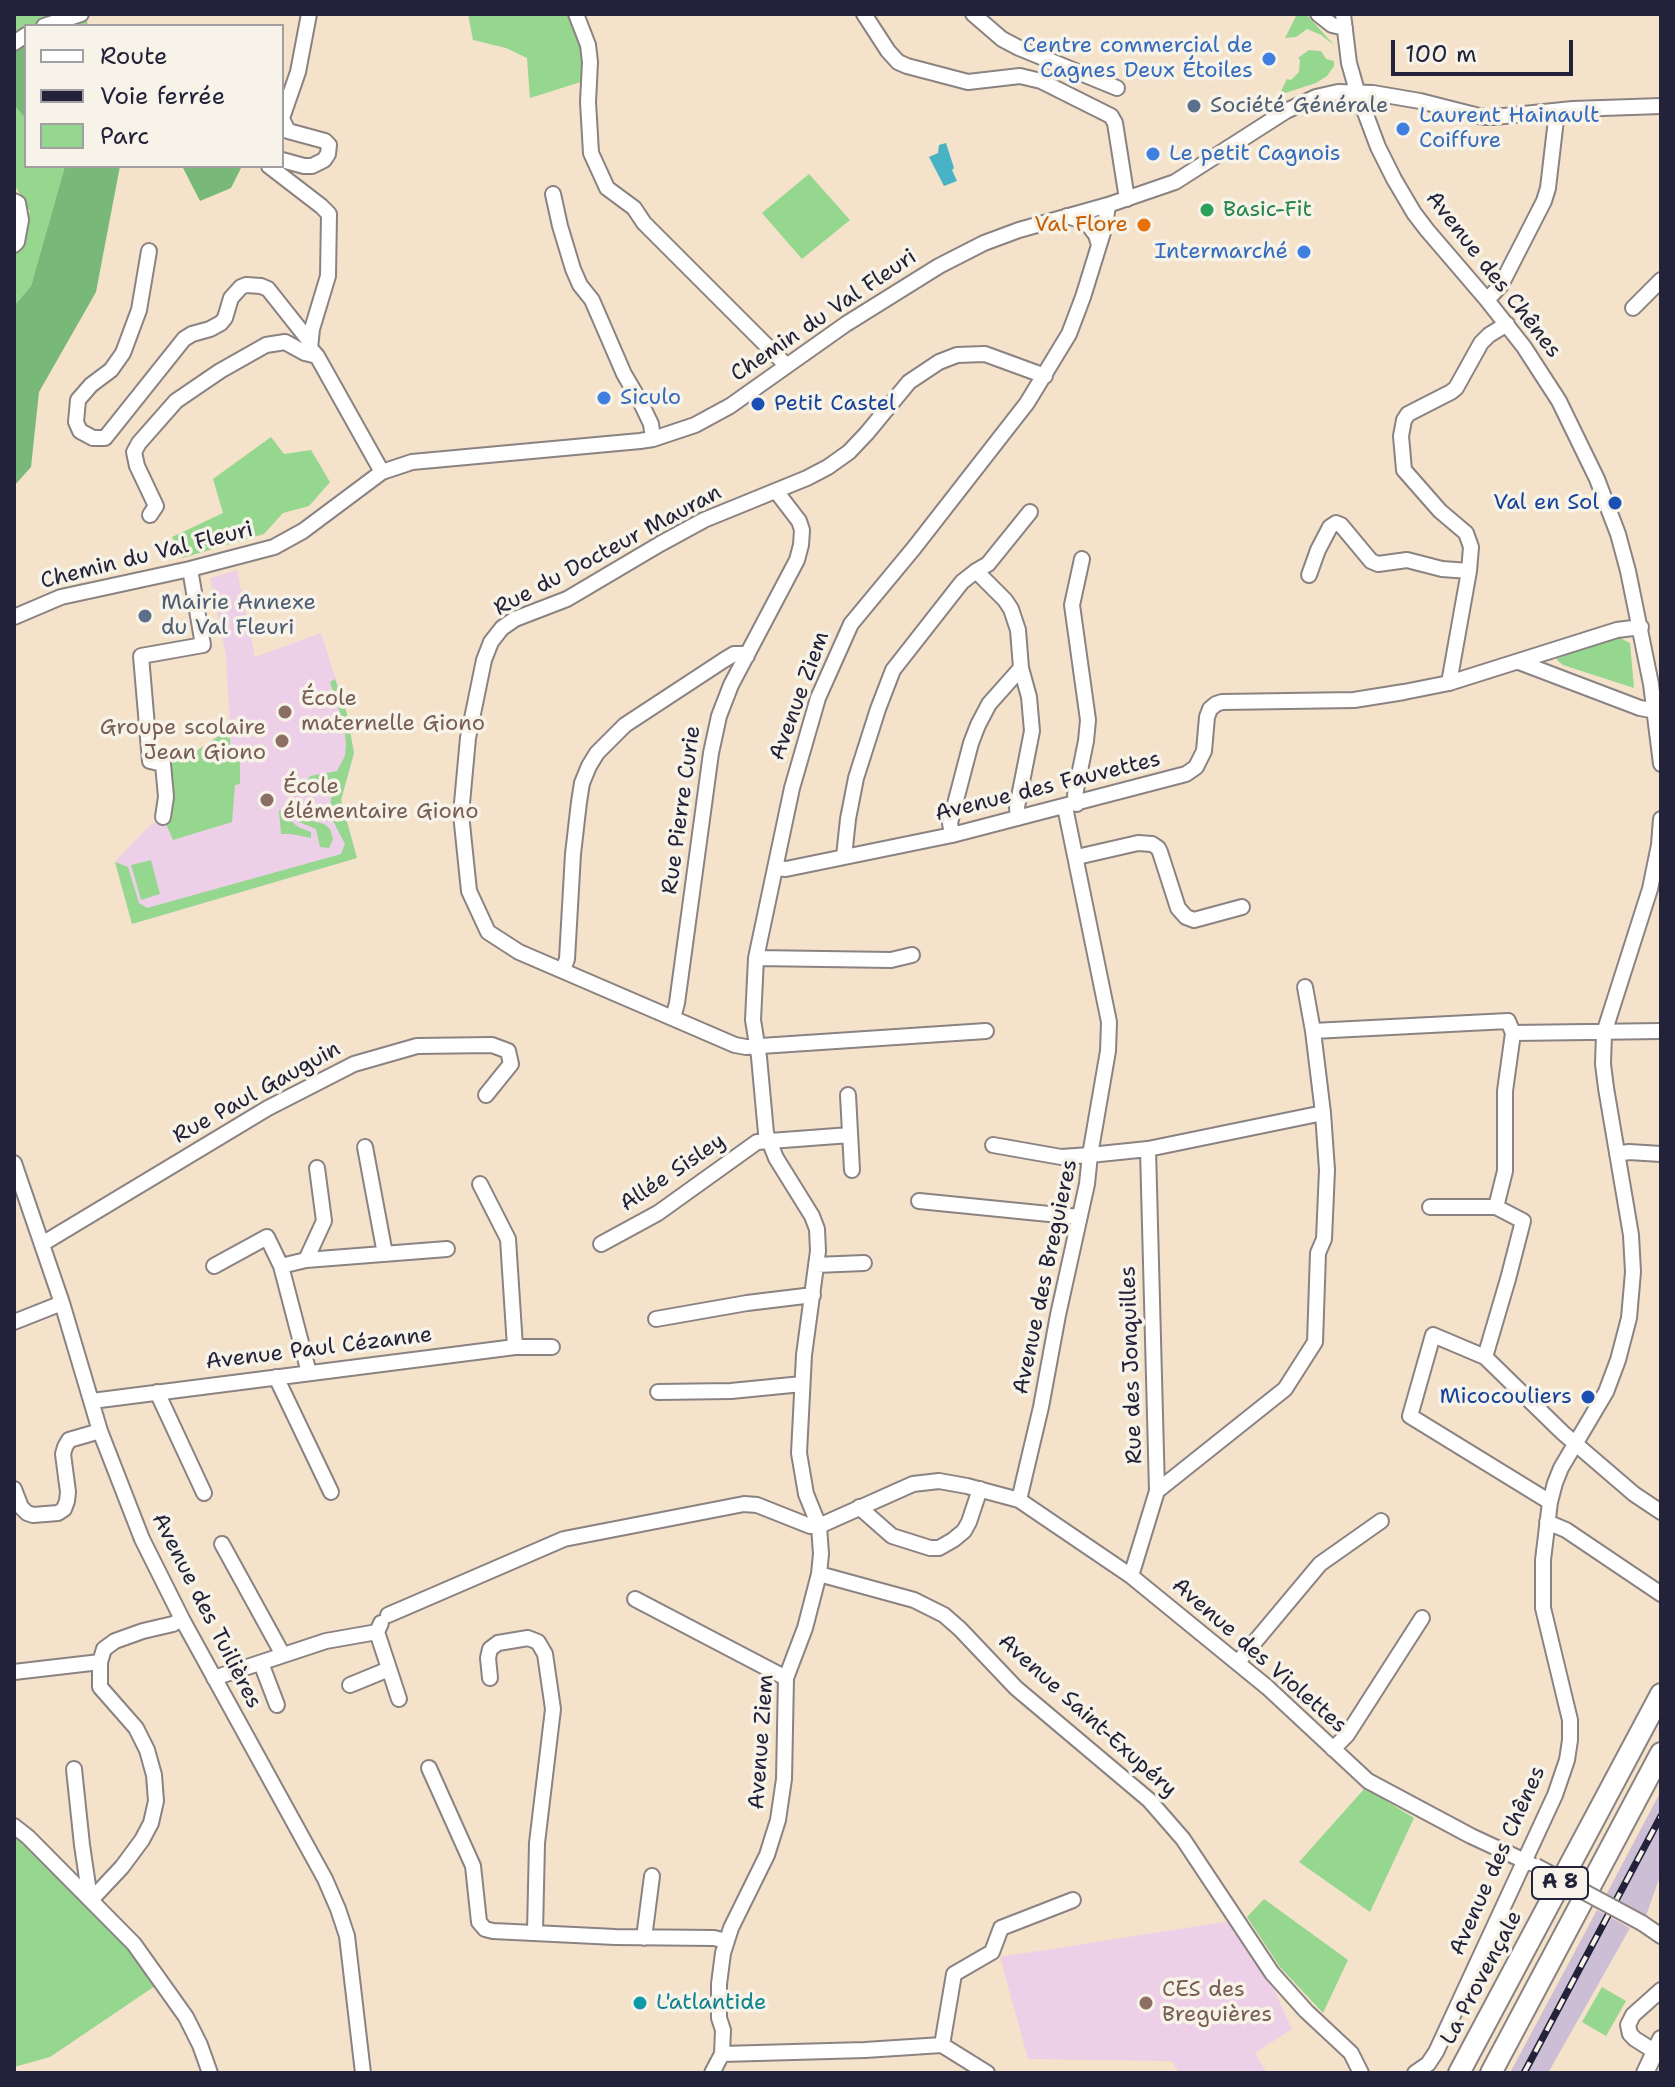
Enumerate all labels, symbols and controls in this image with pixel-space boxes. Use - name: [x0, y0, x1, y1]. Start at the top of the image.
- legend: [24, 24, 284, 168]
- scale bar: [1395, 24, 1577, 74]
- place label: Centre commercial de Cagnes Deux Étoiles: [1023, 33, 1253, 84]
- text: 100 m: [1405, 38, 1477, 70]
- text: Route: [100, 40, 168, 72]
- marker: Centre commercial de Cagnes Deux Étoiles: [1260, 50, 1278, 68]
- text: Voie ferrée: [100, 80, 225, 112]
- place label: Société Générale: [1210, 93, 1388, 119]
- marker: Société Générale: [1185, 97, 1203, 115]
- place label: Laurent Hainault Coiffure: [1419, 103, 1600, 154]
- text: Parc: [100, 120, 149, 152]
- marker: Laurent Hainault Coiffure: [1394, 120, 1412, 138]
- place label: Le petit Cagnois: [1169, 141, 1341, 167]
- marker: Le petit Cagnois: [1144, 145, 1162, 163]
- street label: Avenue des Chênes: [1420, 186, 1566, 364]
- place label: Basic-Fit: [1223, 197, 1312, 223]
- marker: Basic-Fit: [1198, 201, 1216, 219]
- place label: Val Flore: [1034, 212, 1128, 238]
- marker: Val Flore: [1135, 216, 1153, 234]
- place label: Intermarché: [1154, 239, 1288, 265]
- marker: Intermarché: [1295, 243, 1313, 261]
- street label: Chemin du Val Fleuri: [726, 244, 922, 388]
- place label: Siculo: [620, 385, 681, 411]
- marker: Siculo: [595, 389, 613, 407]
- place label: Petit Castel: [774, 391, 896, 417]
- marker: Petit Castel: [749, 395, 767, 413]
- street label: Rue du Docteur Mauran: [490, 480, 726, 622]
- place label: Val en Sol: [1493, 490, 1599, 516]
- marker: Val en Sol: [1606, 494, 1624, 512]
- street label: Chemin du Val Fleuri: [38, 517, 256, 595]
- place label: Mairie Annexe du Val Fleuri: [161, 590, 316, 642]
- marker: Mairie Annexe du Val Fleuri: [136, 607, 154, 625]
- street label: Avenue Ziem: [764, 628, 836, 764]
- place label: École maternelle Giono: [301, 686, 485, 738]
- marker: École maternelle Giono: [276, 703, 294, 721]
- place label: Groupe scolaire Jean Giono: [100, 715, 266, 766]
- street label: Rue Pierre Curie: [657, 724, 707, 896]
- marker: Groupe scolaire Jean Giono: [273, 732, 291, 750]
- street label: Avenue des Fauvettes: [933, 746, 1163, 828]
- place label: École élémentaire Giono: [283, 774, 478, 826]
- marker: École élémentaire Giono: [258, 791, 276, 809]
- street label: Rue Paul Gauguin: [169, 1036, 345, 1150]
- street label: Allée Sisley: [615, 1128, 731, 1218]
- street label: Avenue des Breguieres: [1008, 1157, 1084, 1397]
- street label: Rue des Jonquilles: [1115, 1265, 1149, 1465]
- street label: Avenue Paul Cézanne: [204, 1322, 434, 1376]
- place label: Micocouliers: [1440, 1384, 1572, 1410]
- marker: Micocouliers: [1579, 1388, 1597, 1406]
- street label: Avenue des Tuilières: [145, 1509, 267, 1713]
- street label: Avenue des Violettes: [1166, 1573, 1352, 1739]
- street label: Avenue Saint-Exupéry: [992, 1629, 1182, 1803]
- street label: Avenue Ziem: [744, 1674, 780, 1810]
- street label: Avenue des Chênes: [1444, 1762, 1552, 1960]
- road number: A 8: [1532, 1867, 1588, 1899]
- street label: La Provençale: [1436, 1906, 1528, 2050]
- place label: CES des Breguières: [1162, 1977, 1272, 2028]
- place label: L'atlantide: [656, 1990, 766, 2016]
- marker: L'atlantide: [631, 1994, 649, 2012]
- marker: CES des Breguières: [1137, 1994, 1155, 2012]

